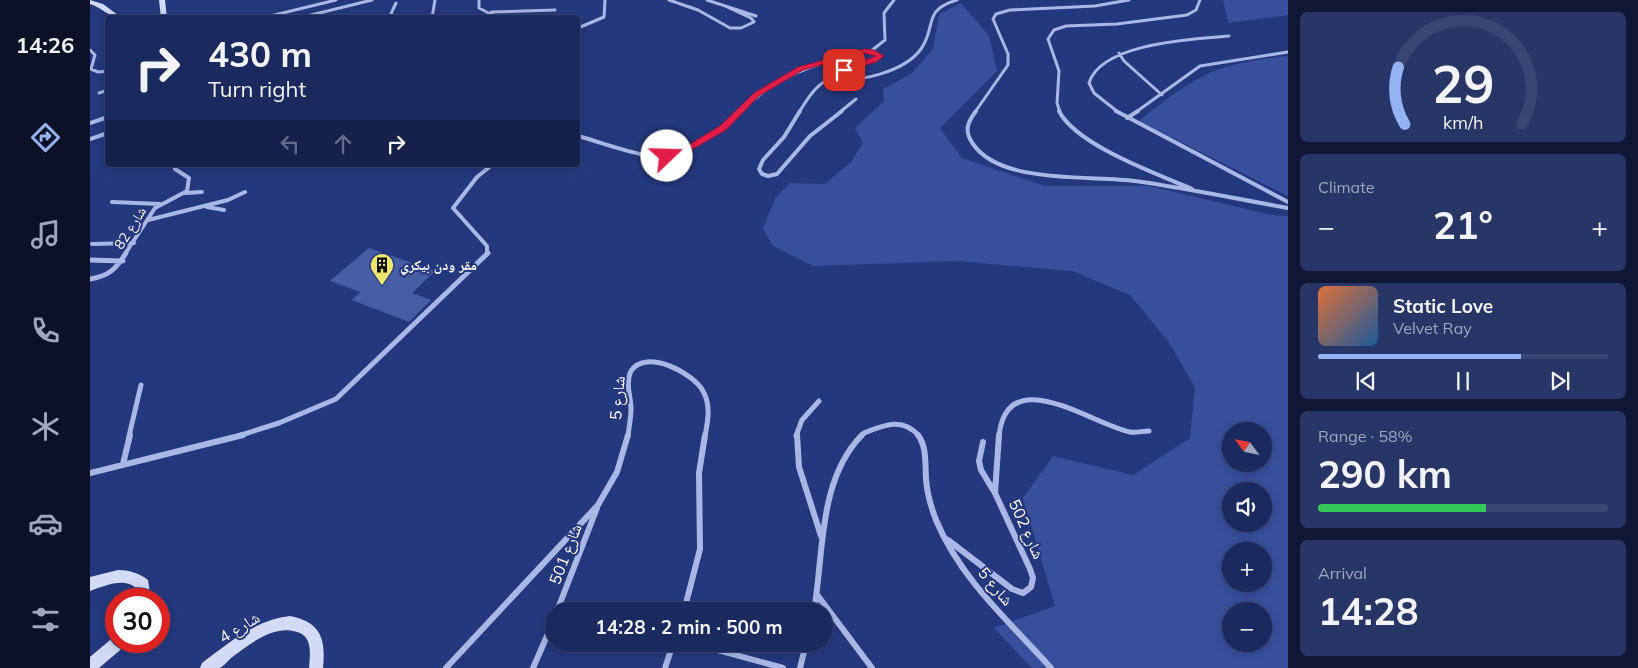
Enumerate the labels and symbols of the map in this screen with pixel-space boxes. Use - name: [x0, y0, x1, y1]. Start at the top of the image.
- pin: [823, 49, 865, 91]
- position arrow: [640, 129, 692, 181]
- street label: شارع 82: [110, 203, 151, 253]
- building icon: مقر ودن بيكري: [369, 252, 395, 286]
- place label: مقر ودن بيكري: [400, 256, 477, 276]
- street label: شارع 5: [605, 375, 630, 421]
- north arrow: [1222, 422, 1272, 472]
- street label: شارع 502: [1004, 496, 1049, 562]
- street label: شارع 501: [544, 521, 587, 588]
- street label: شارع 5: [973, 563, 1018, 610]
- speed limit sign: 30: [105, 588, 170, 653]
- street label: شارع 4: [215, 607, 264, 648]

